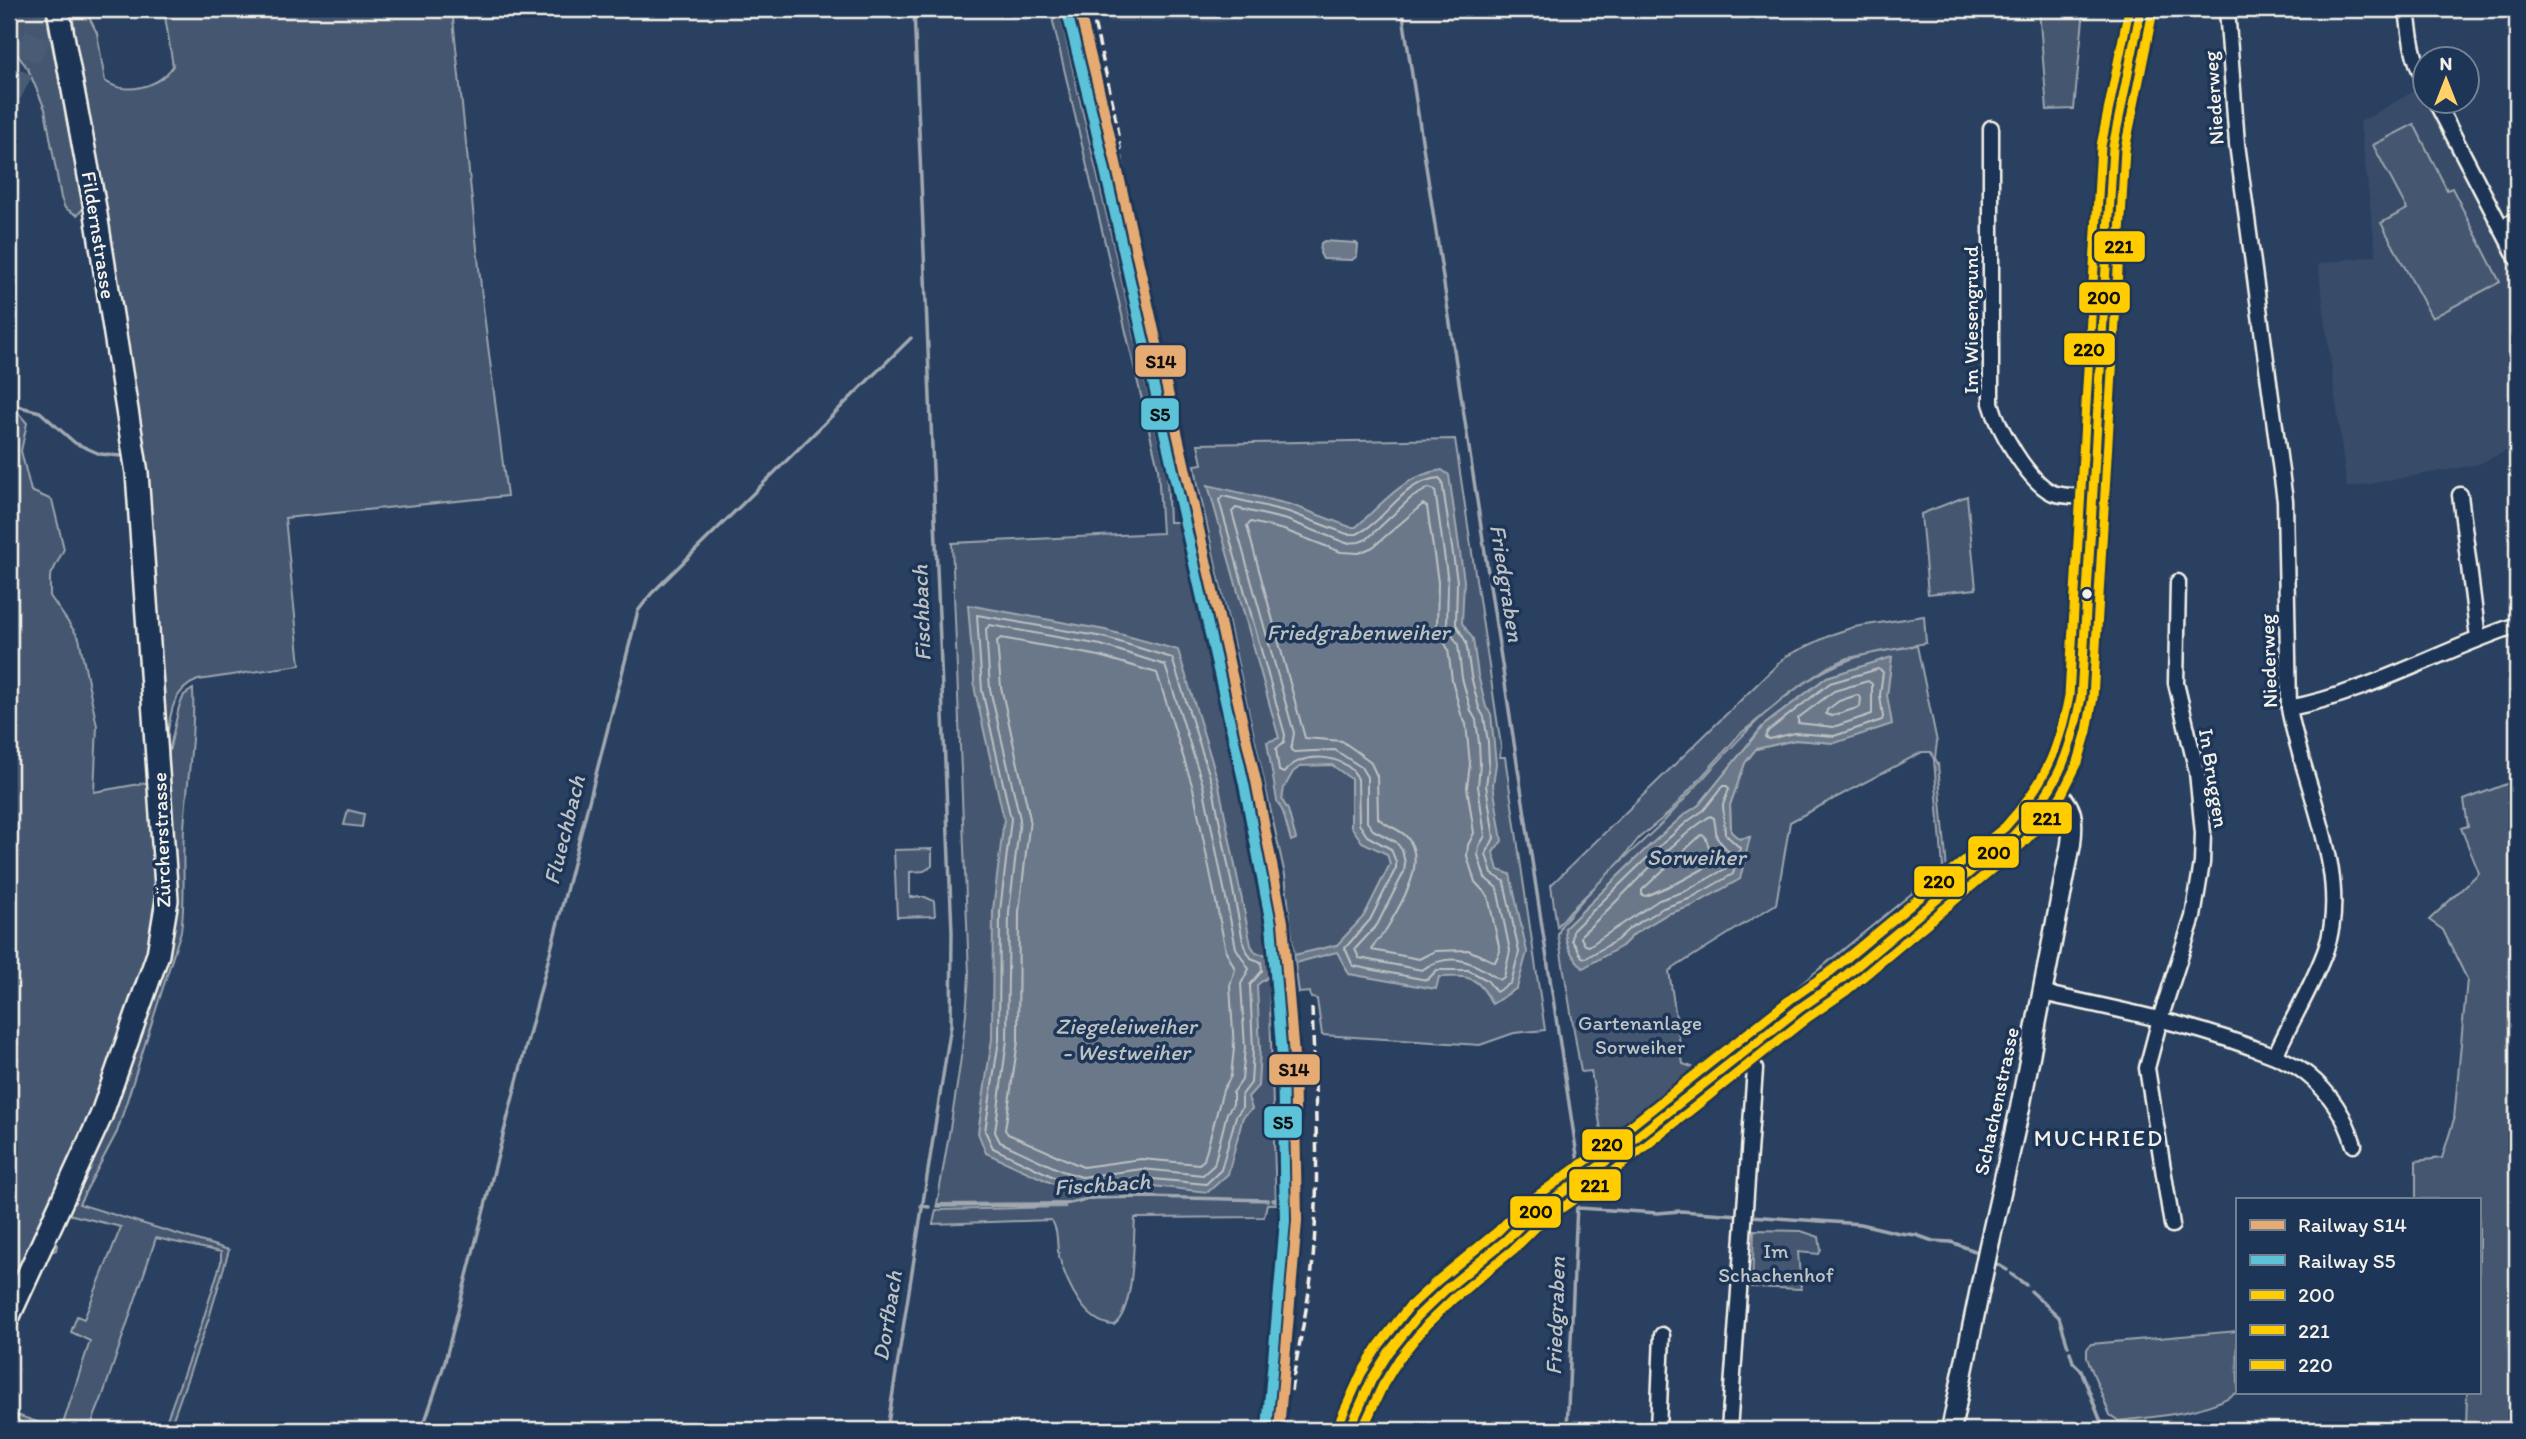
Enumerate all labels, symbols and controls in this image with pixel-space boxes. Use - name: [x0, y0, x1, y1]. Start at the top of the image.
- north arrow: [2410, 46, 2480, 116]
- street label: Niederweg: [2197, 50, 2229, 146]
- text: N: [2440, 52, 2452, 75]
- street label: Fildernstrasse: [77, 169, 121, 301]
- line badge: 221: [2093, 230, 2146, 263]
- text: 221: [2105, 235, 2134, 258]
- street label: Im Wiesengrund: [1958, 245, 1983, 394]
- line badge: 200: [2078, 281, 2131, 314]
- text: 200: [2087, 286, 2121, 309]
- line badge: 220: [2063, 332, 2116, 366]
- text: 220: [2073, 338, 2105, 361]
- line badge: S14: [1134, 344, 1187, 378]
- text: S14: [1146, 350, 1177, 373]
- line badge: S5: [1140, 397, 1180, 431]
- text: S5: [1150, 403, 1170, 426]
- water label: Friedgraben: [1484, 522, 1530, 645]
- water label: Fischbach: [905, 563, 937, 662]
- unlabelled marker: [2080, 587, 2094, 601]
- street label: Niederweg: [2254, 613, 2282, 709]
- water label: Friedgrabenweiher: [1267, 618, 1452, 646]
- street label: In Bruggen: [2194, 727, 2234, 829]
- street label: Zürcherstrasse: [146, 772, 176, 908]
- water label: Fluechbach: [537, 772, 591, 887]
- line badge: 221: [2020, 801, 2073, 835]
- text: 221: [2033, 807, 2062, 830]
- line badge: 200: [1967, 835, 2020, 869]
- text: 200: [1977, 841, 2011, 864]
- water label: Sorweiher: [1647, 843, 1748, 871]
- line badge: 220: [1913, 865, 1966, 898]
- text: 220: [1923, 870, 1955, 893]
- park label: Gartenanlage Sorweiher: [1578, 1010, 1702, 1059]
- water label: Ziegeleiweiher - Westweiher: [1056, 1012, 1199, 1066]
- street label: Schachenstrasse: [1968, 1025, 2024, 1177]
- line badge: S14: [1268, 1053, 1321, 1086]
- text: S14: [1279, 1058, 1310, 1081]
- line badge: S5: [1263, 1105, 1303, 1139]
- text: S5: [1273, 1111, 1293, 1134]
- district label: MUCHRIED: [2034, 1124, 2164, 1152]
- line badge: 220: [1581, 1128, 1634, 1161]
- text: 220: [1591, 1133, 1623, 1156]
- water label: Fischbach: [1053, 1167, 1152, 1201]
- line badge: 221: [1568, 1168, 1622, 1202]
- text: 221: [1581, 1174, 1610, 1197]
- line badge: 200: [1509, 1195, 1562, 1229]
- legend: [2236, 1198, 2480, 1394]
- text: 200: [1519, 1200, 1553, 1223]
- text: Railway S14: [2298, 1212, 2407, 1237]
- park label: Im Schachenhof: [1718, 1238, 1834, 1287]
- text: Railway S5: [2298, 1248, 2396, 1273]
- water label: Friedgraben: [1539, 1255, 1571, 1376]
- water label: Dorfbach: [866, 1269, 908, 1363]
- text: 200: [2298, 1282, 2335, 1307]
- text: 221: [2298, 1318, 2330, 1343]
- text: 220: [2298, 1352, 2333, 1377]

